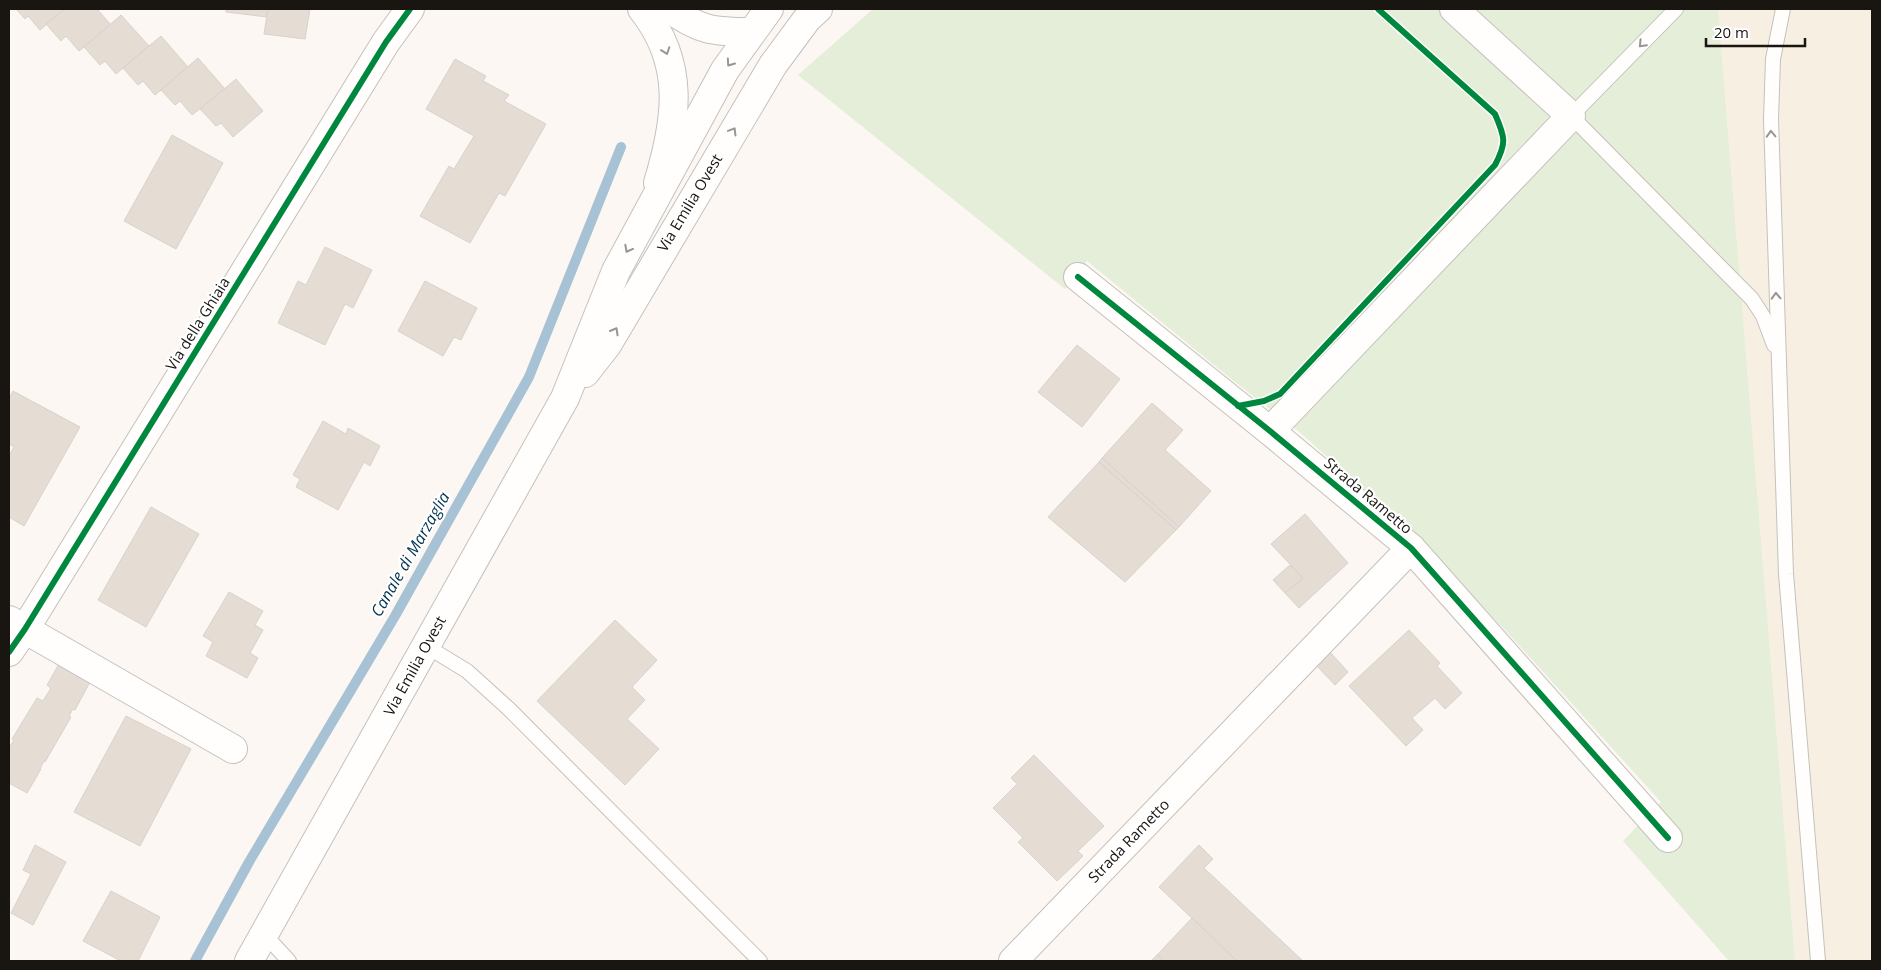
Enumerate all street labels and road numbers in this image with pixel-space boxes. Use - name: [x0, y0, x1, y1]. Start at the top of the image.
- street label: Via Emilia Ovest: [652, 150, 726, 255]
- street label: Via della Ghiaia: [160, 273, 234, 374]
- street label: Strada Rametto: [1320, 453, 1417, 538]
- street label: Via Emilia Ovest: [379, 612, 450, 719]
- street label: Strada Rametto: [1083, 794, 1173, 886]

